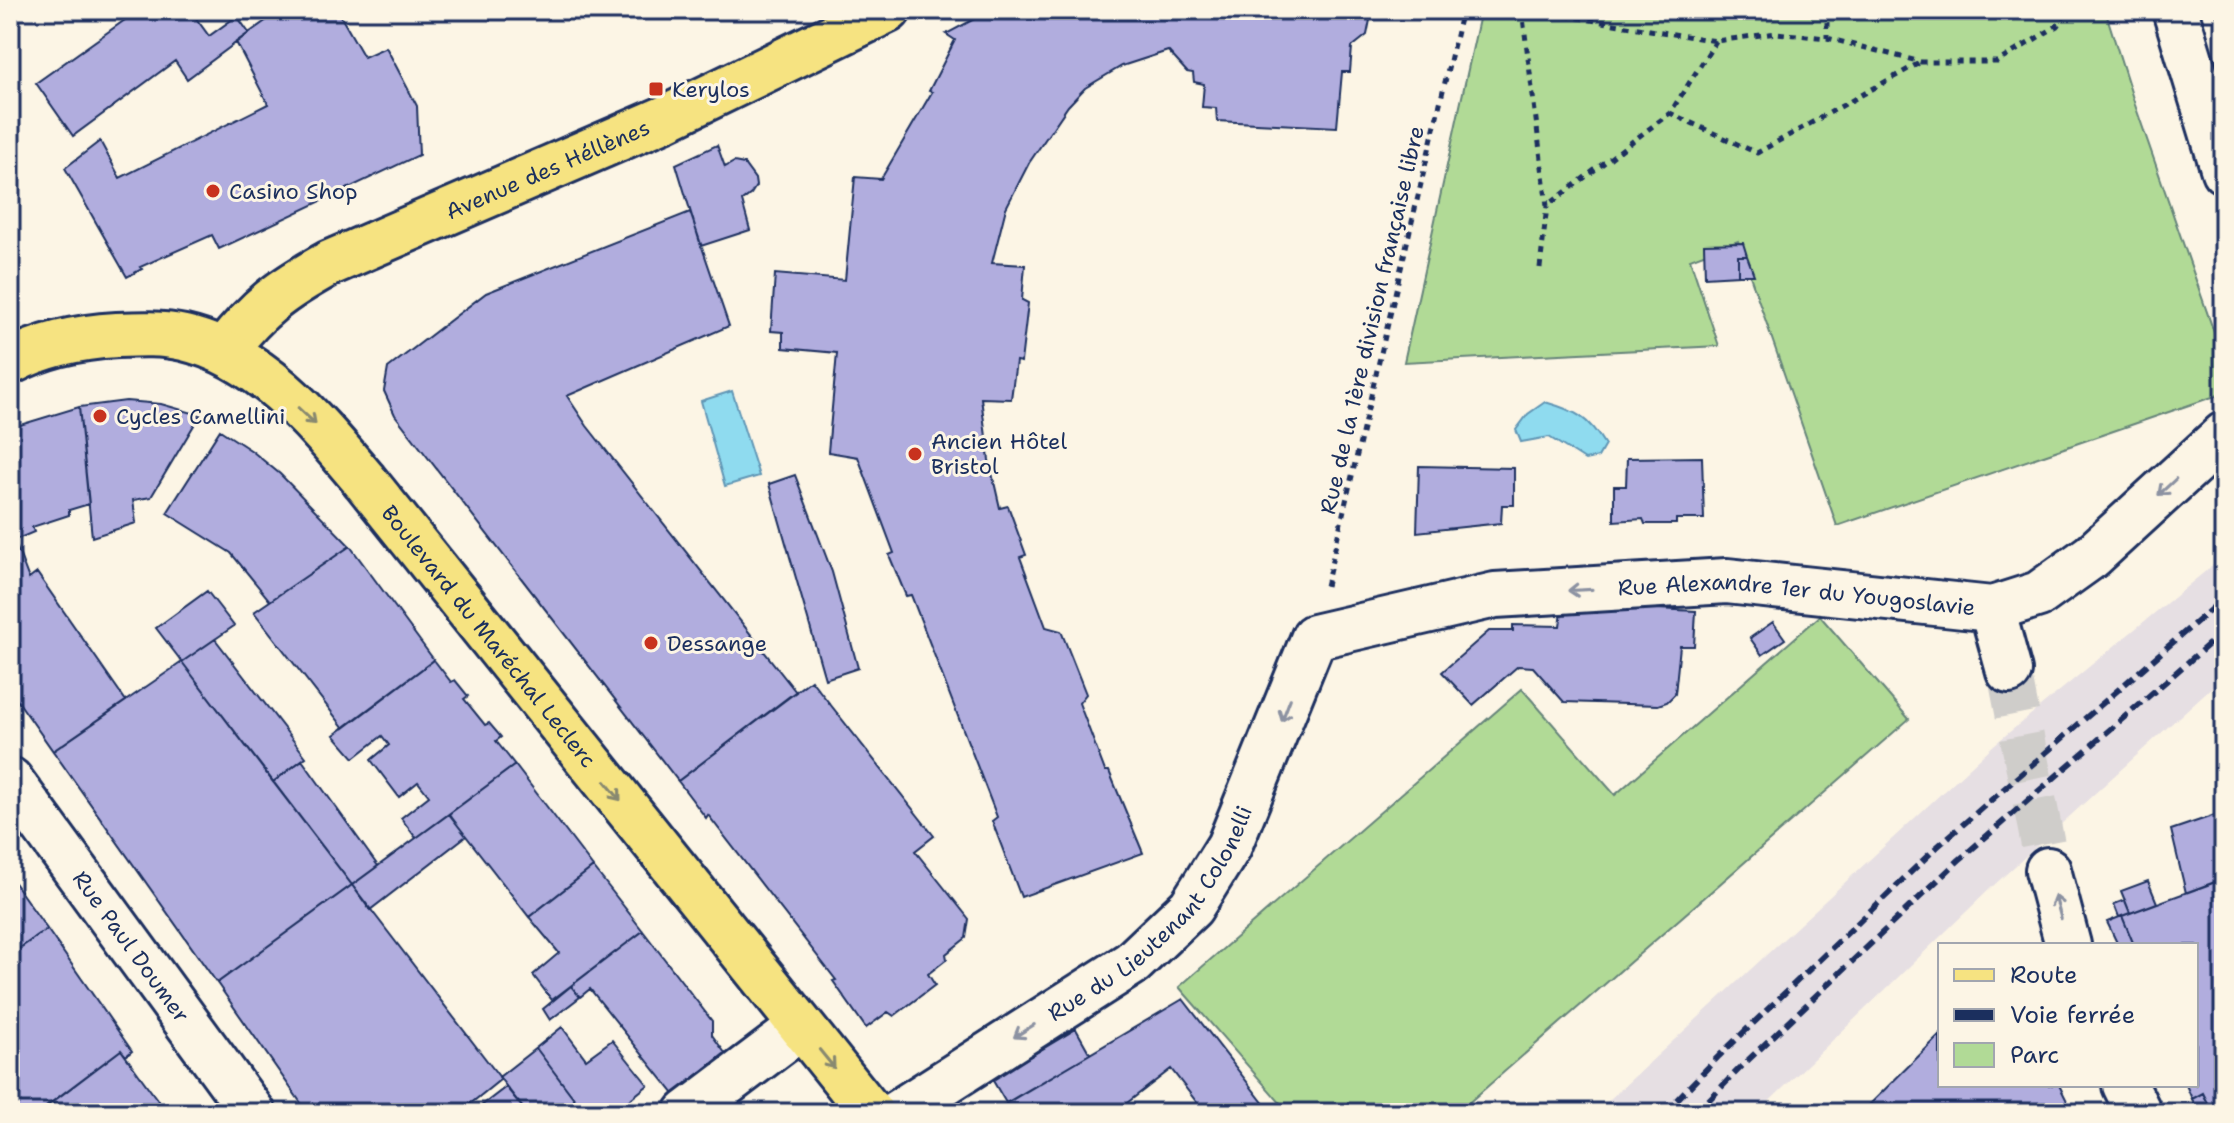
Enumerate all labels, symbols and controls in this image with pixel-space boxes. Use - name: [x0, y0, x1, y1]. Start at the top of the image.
- place label: Kerylos: [672, 75, 750, 104]
- marker: Kerylos: [647, 80, 665, 98]
- street label: Avenue des Héllènes: [441, 112, 654, 226]
- street label: Rue de la 1ère division française libre: [1313, 123, 1431, 517]
- place label: Casino Shop: [229, 177, 358, 206]
- marker: Casino Shop: [204, 182, 222, 200]
- place label: Cycles Camellini: [116, 402, 285, 431]
- one-way arrow: [297, 406, 317, 425]
- marker: Cycles Camellini: [91, 407, 109, 425]
- place label: Ancien Hôtel Bristol: [931, 427, 1067, 481]
- marker: Ancien Hôtel Bristol: [906, 445, 924, 463]
- one-way arrow: [2157, 478, 2177, 496]
- street label: Boulevard du Maréchal Leclerc: [375, 499, 603, 773]
- street label: Rue Alexandre 1er du Yougoslavie: [1617, 566, 1977, 622]
- one-way arrow: [1567, 583, 1594, 598]
- place label: Dessange: [667, 629, 767, 658]
- marker: Dessange: [642, 634, 660, 652]
- one-way arrow: [1278, 697, 1292, 722]
- one-way arrow: [604, 780, 621, 801]
- street label: Rue du Lieutenant Colonelli: [1042, 801, 1258, 1028]
- street label: Rue Paul Doumer: [66, 865, 196, 1028]
- one-way arrow: [2049, 895, 2064, 921]
- legend: [1938, 943, 2198, 1087]
- text: Route: [2010, 959, 2078, 991]
- text: Voie ferrée: [2010, 999, 2135, 1031]
- one-way arrow: [1014, 1023, 1036, 1040]
- text: Parc: [2010, 1039, 2059, 1071]
- one-way arrow: [818, 1049, 836, 1070]

